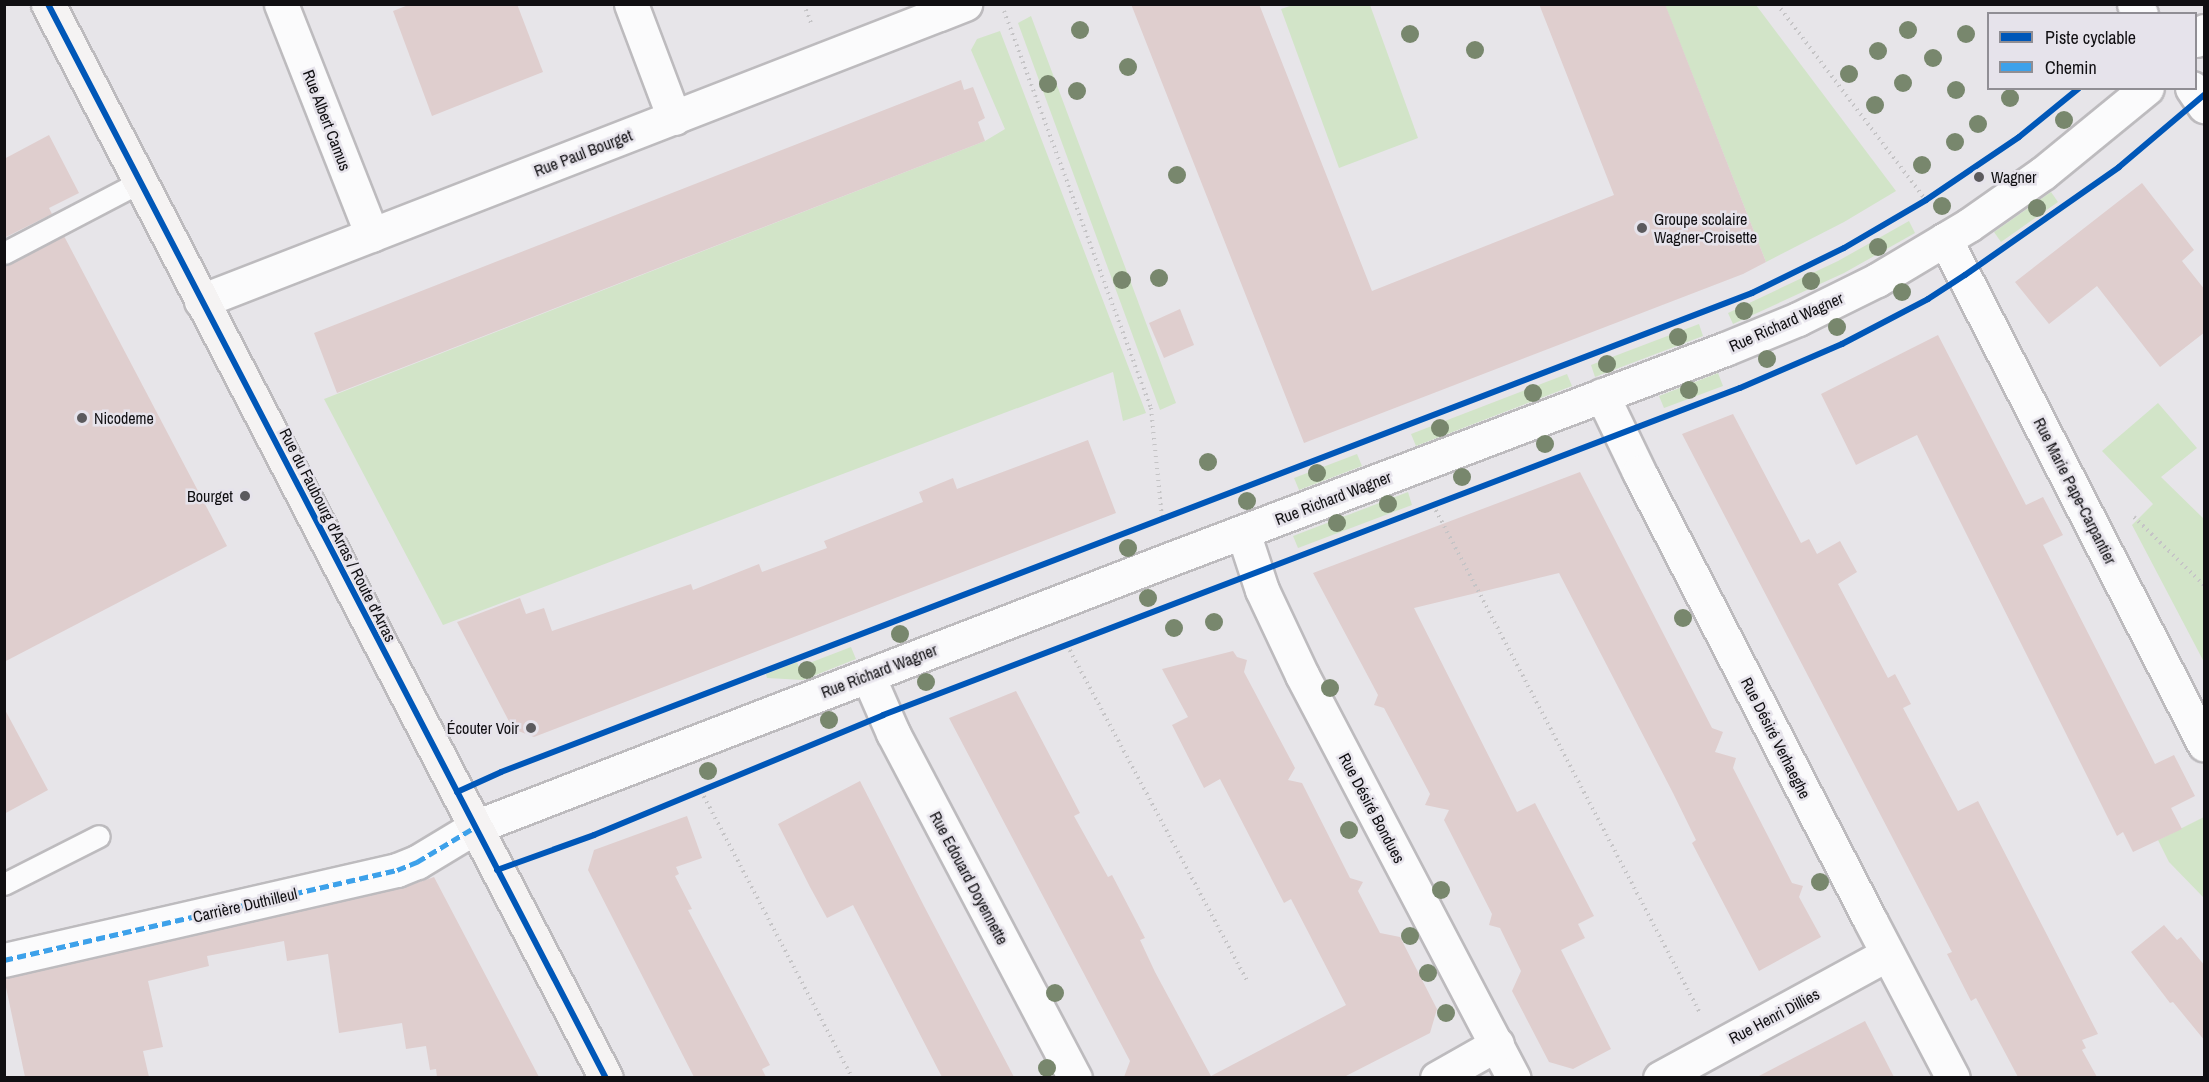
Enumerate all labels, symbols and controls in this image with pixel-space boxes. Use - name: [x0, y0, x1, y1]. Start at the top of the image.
- legend: [1987, 12, 2197, 90]
- text: Piste cyclable: [2045, 25, 2136, 50]
- text: Chemin: [2045, 55, 2097, 80]
- street label: Rue Albert Camus: [299, 67, 355, 173]
- street label: Rue Paul Bourget: [531, 125, 635, 181]
- place label: Wagner: [1991, 167, 2036, 187]
- marker: Wagner: [1972, 170, 1986, 184]
- place label: Groupe scolaire Wagner-Croisette: [1654, 209, 1757, 247]
- marker: Groupe scolaire Wagner-Croisette: [1635, 221, 1649, 235]
- street label: Rue Richard Wagner: [1726, 288, 1846, 356]
- place label: Nicodeme: [94, 408, 154, 428]
- marker: Nicodeme: [75, 411, 89, 425]
- street label: Rue Marie Pape-Carpantier: [2030, 415, 2120, 567]
- street label: Rue du Faubourg d'Arras / Route d'Arras: [276, 425, 400, 645]
- street label: Rue Richard Wagner: [1272, 467, 1394, 529]
- place label: Bourget: [187, 486, 233, 506]
- marker: Bourget: [238, 489, 252, 503]
- street label: Rue Richard Wagner: [818, 640, 940, 702]
- street label: Rue Désiré Verhaeghe: [1737, 674, 1815, 802]
- place label: Écouter Voir: [447, 718, 519, 738]
- marker: Écouter Voir: [524, 721, 538, 735]
- street label: Rue Désiré Bondues: [1335, 750, 1409, 866]
- street label: Rue Edouard Doyennette: [926, 808, 1012, 948]
- street label: Carrière Duthilleul: [191, 884, 299, 926]
- street label: Rue Henri Dillies: [1725, 984, 1823, 1048]

